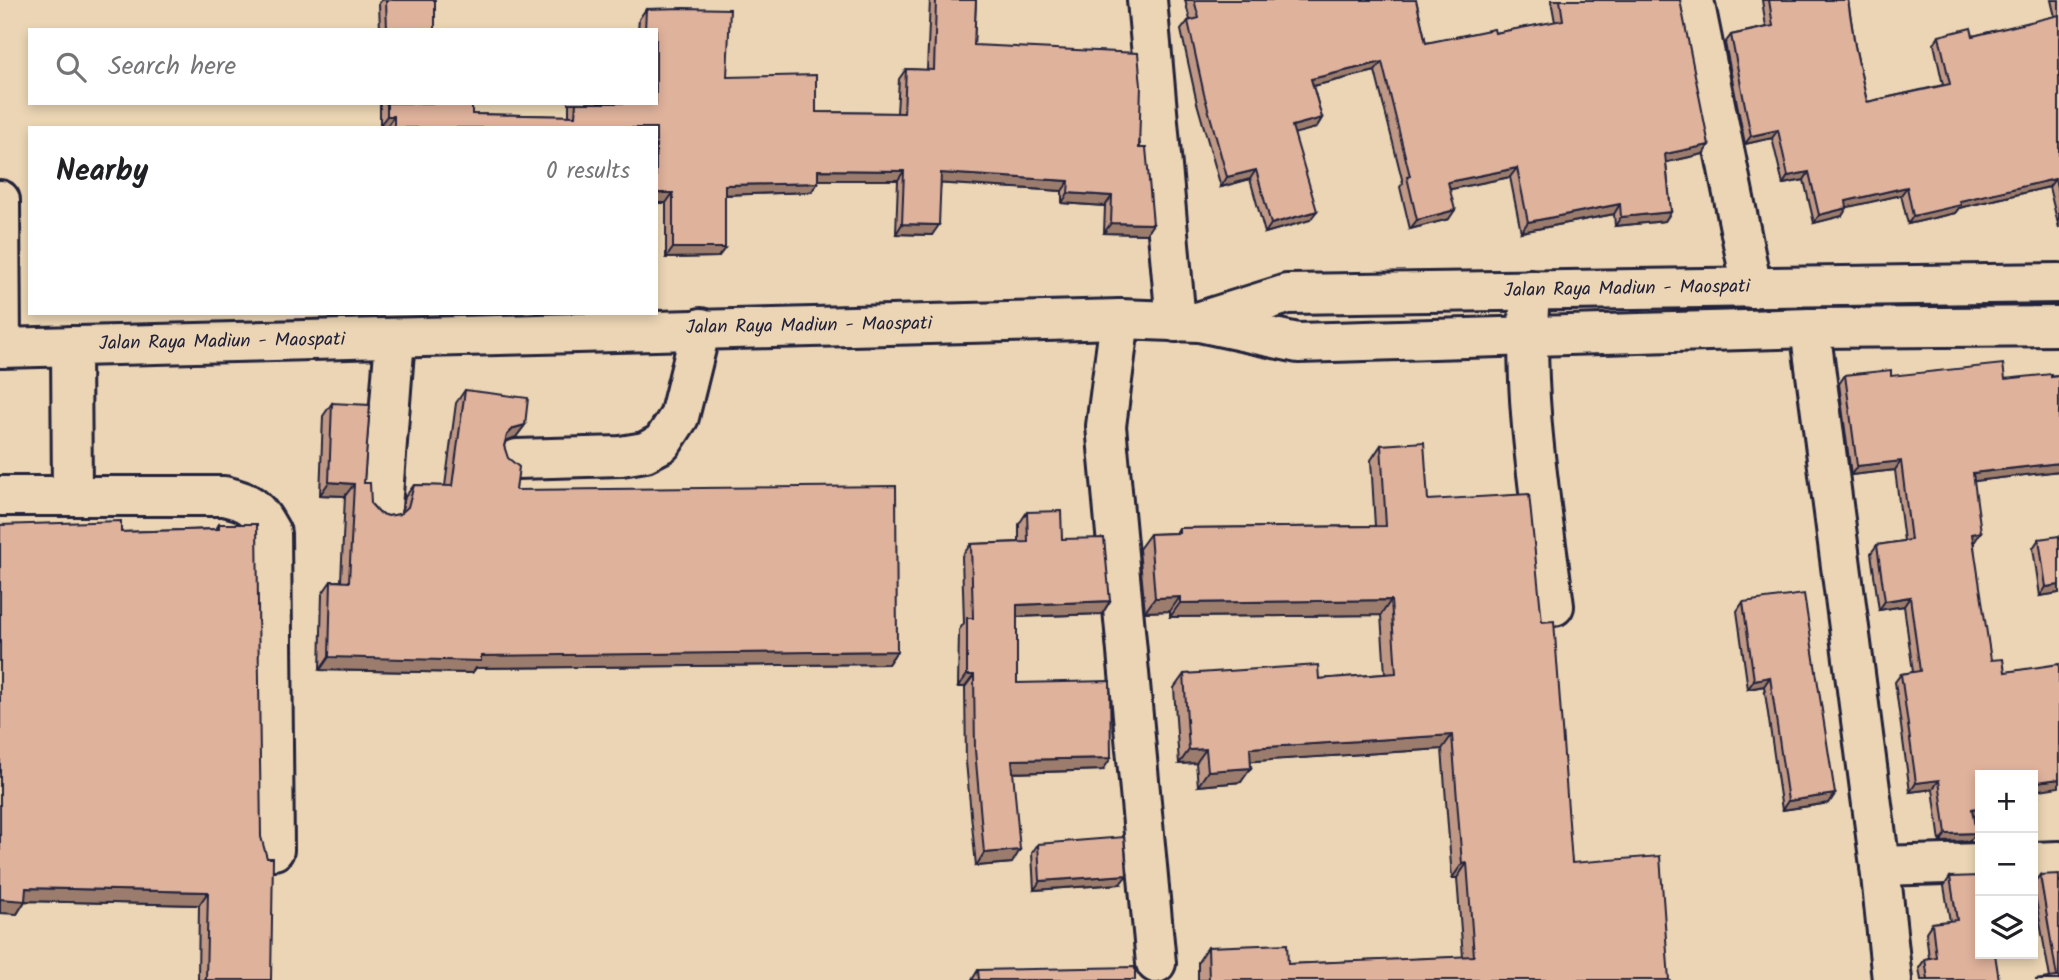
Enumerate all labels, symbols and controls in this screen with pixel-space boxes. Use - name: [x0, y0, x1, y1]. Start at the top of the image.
- search box: [28, 28, 658, 105]
- text: Search here: [108, 46, 236, 88]
- icon: search: [52, 48, 90, 86]
- text: Nearby: [56, 148, 148, 196]
- text: 0 results: [546, 154, 630, 190]
- street label: Jalan Raya Madiun - Maospati: [1504, 272, 1752, 306]
- street label: Jalan Raya Madiun - Maospati: [686, 309, 934, 343]
- street label: Jalan Raya Madiun - Maospati: [99, 325, 347, 359]
- map controls: [1975, 770, 2038, 959]
- button: +: [1975, 770, 2038, 833]
- button: −: [1975, 833, 2038, 896]
- button: layers: [1975, 896, 2038, 959]

